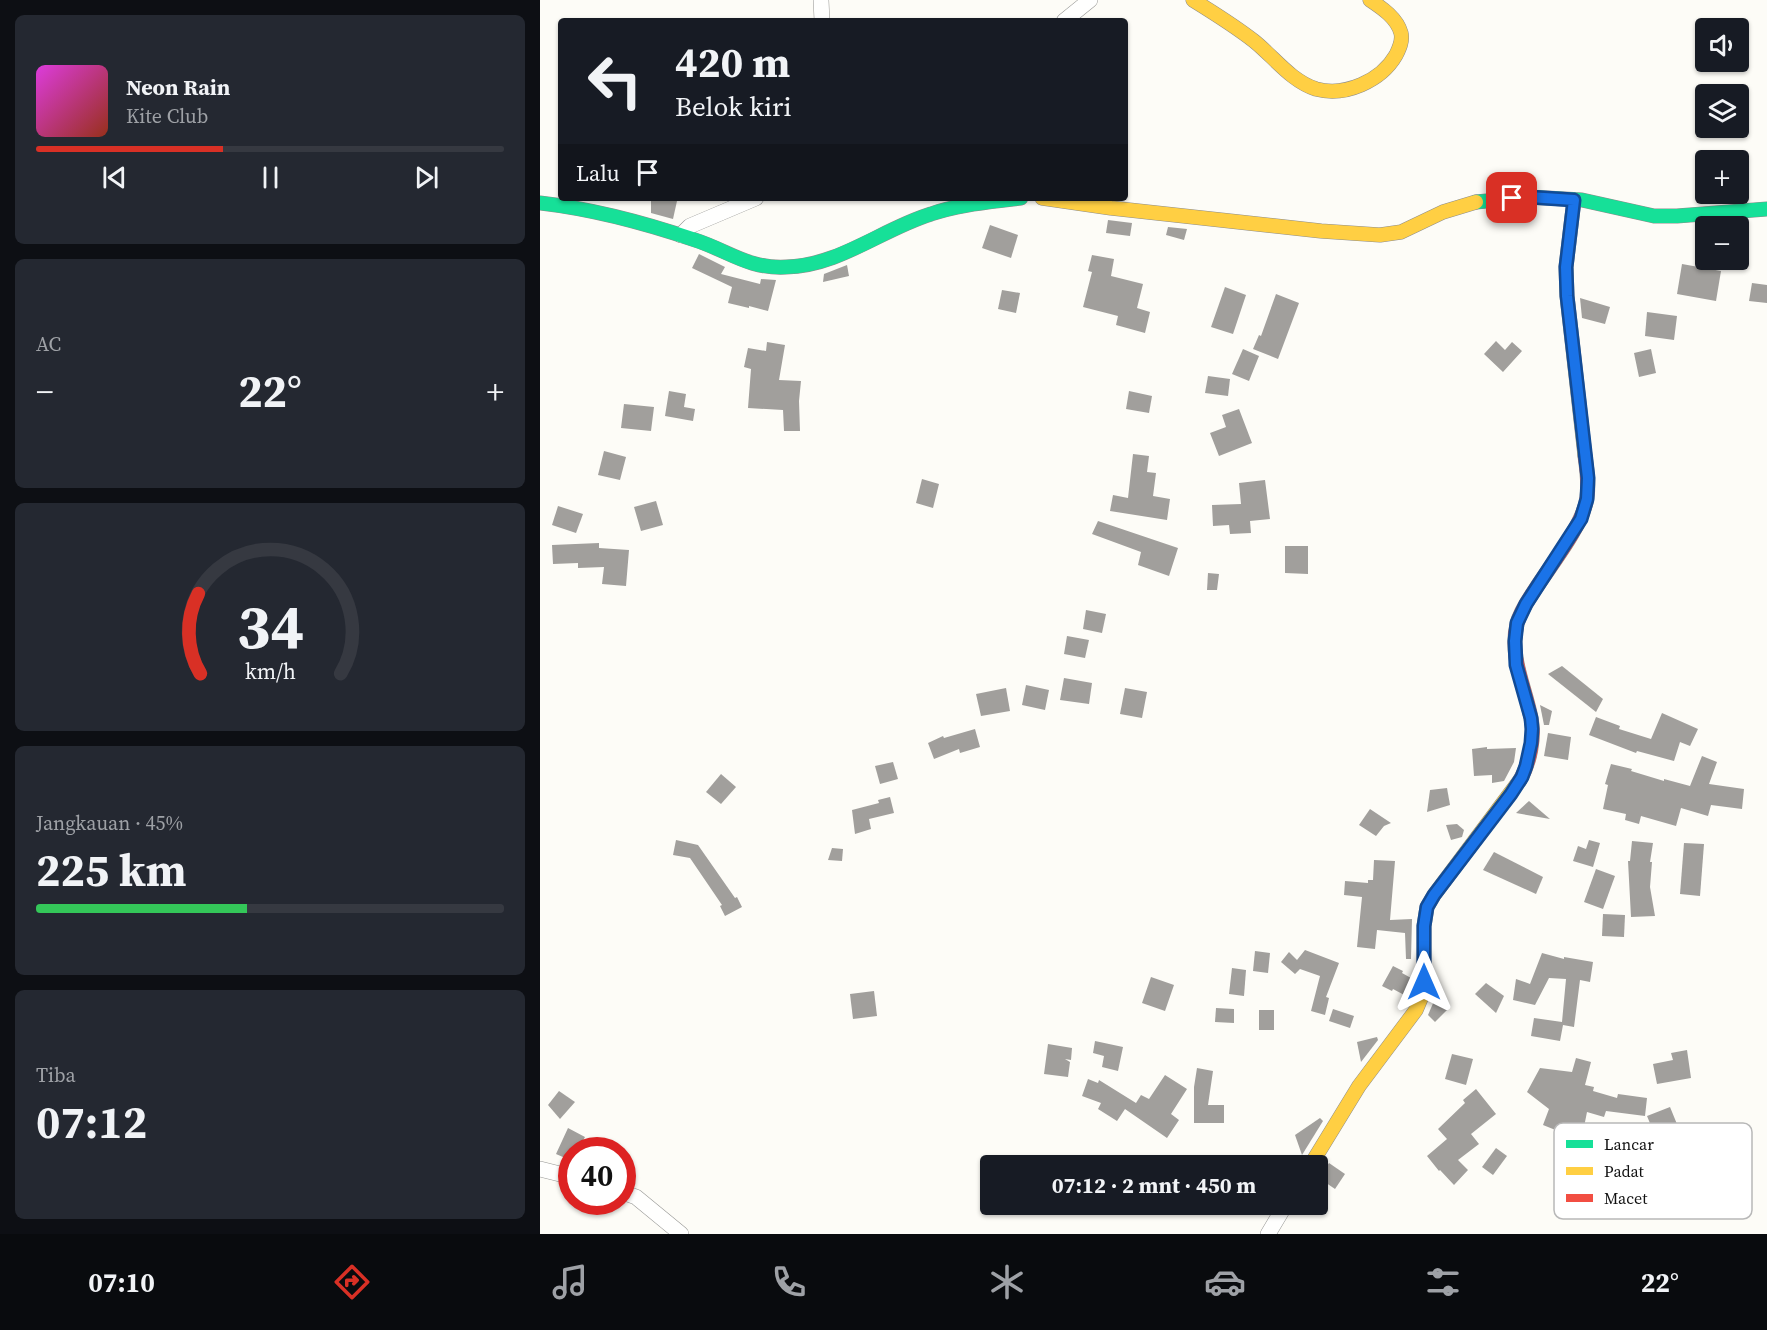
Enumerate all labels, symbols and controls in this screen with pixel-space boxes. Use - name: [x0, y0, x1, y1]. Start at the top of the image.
- map controls: [1695, 18, 1749, 270]
- button: sound: [1695, 18, 1749, 72]
- text: 420 m: [675, 33, 790, 91]
- icon: left: [576, 42, 654, 120]
- text: Neon Rain: [126, 72, 230, 102]
- button: layers: [1695, 84, 1749, 138]
- text: Belok kiri: [675, 88, 791, 125]
- text: Kite Club: [126, 102, 208, 130]
- button: +: [1695, 150, 1749, 204]
- icon: arrive: [631, 156, 664, 189]
- text: Lalu: [576, 158, 619, 188]
- icon: previous: [98, 161, 131, 194]
- icon: pause: [254, 161, 287, 194]
- icon: next: [410, 161, 443, 194]
- pin: [1486, 172, 1537, 223]
- icon: arrive: [1495, 181, 1528, 214]
- button: −: [1695, 216, 1749, 270]
- text: AC: [36, 330, 61, 358]
- text: 22°: [238, 360, 302, 422]
- text: −: [36, 369, 54, 414]
- text: +: [486, 369, 504, 414]
- text: 34: [236, 583, 304, 669]
- text: km/h: [244, 657, 296, 686]
- text: Jangkauan · 45%: [36, 809, 183, 837]
- text: 225 km: [36, 839, 187, 901]
- position arrow: [1392, 950, 1456, 1014]
- text: Tiba: [36, 1061, 76, 1089]
- text: 07:12: [36, 1091, 147, 1153]
- legend: [1554, 1123, 1752, 1219]
- text: Lancar: [1604, 1133, 1654, 1155]
- speed limit sign: 40: [558, 1137, 636, 1215]
- text: Padat: [1604, 1160, 1645, 1182]
- text: 07:12 · 2 mnt · 450 m: [1052, 1170, 1256, 1200]
- text: Macet: [1604, 1187, 1648, 1209]
- icon: directions: [331, 1261, 373, 1303]
- icon: music: [549, 1261, 591, 1303]
- icon: phone: [768, 1261, 810, 1303]
- icon: climate: [986, 1261, 1028, 1303]
- icon: car: [1204, 1261, 1246, 1303]
- icon: filters: [1422, 1261, 1464, 1303]
- text: 07:10: [88, 1264, 155, 1301]
- text: 22°: [1641, 1264, 1679, 1301]

